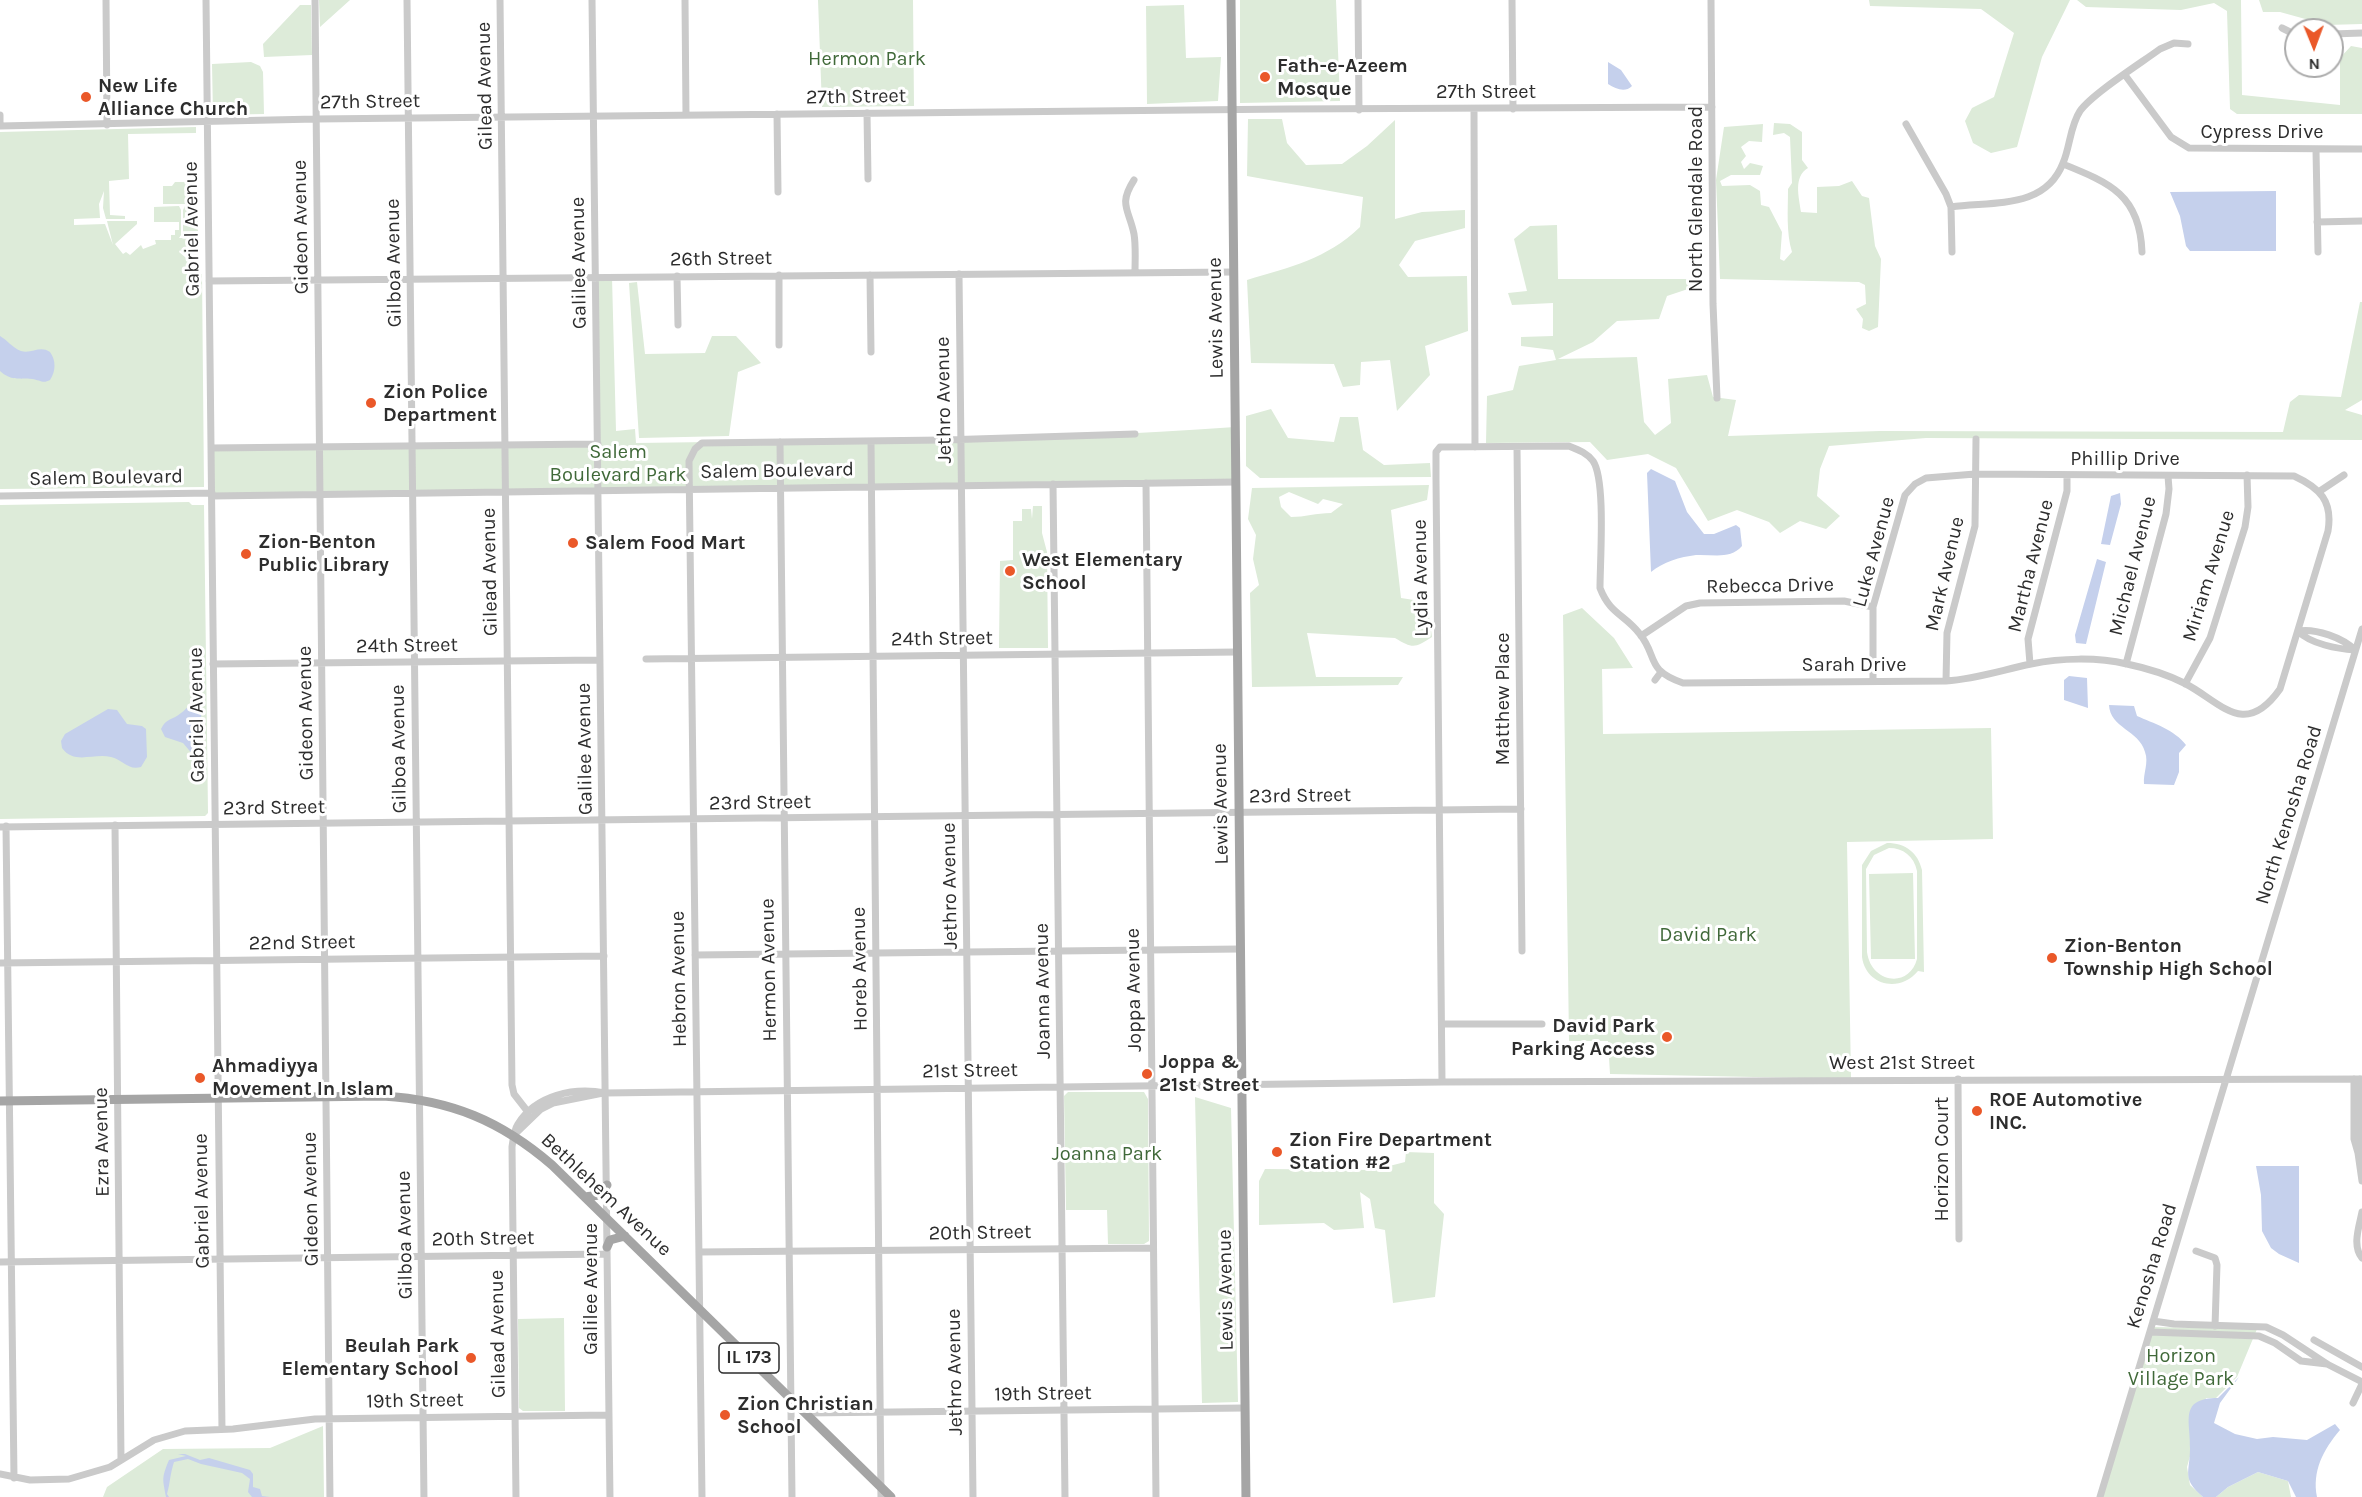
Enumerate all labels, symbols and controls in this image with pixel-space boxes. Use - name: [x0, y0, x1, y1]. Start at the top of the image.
- north arrow: [2284, 18, 2344, 78]
- street label: Gilead Avenue: [472, 22, 498, 150]
- park label: Hermon Park: [808, 47, 926, 71]
- place label: Fath-e-Azeem Mosque: [1277, 54, 1408, 101]
- text: N: [2308, 55, 2320, 74]
- marker: Fath-e-Azeem Mosque: [1258, 70, 1272, 84]
- place label: New Life Alliance Church: [98, 74, 248, 121]
- street label: 27th Street: [1436, 80, 1536, 104]
- street label: 27th Street: [806, 84, 906, 110]
- street label: 27th Street: [320, 89, 420, 115]
- marker: New Life Alliance Church: [79, 90, 93, 104]
- street label: North Glendale Road: [1684, 106, 1708, 292]
- street label: Cypress Drive: [2200, 120, 2324, 144]
- street label: Gideon Avenue: [288, 160, 314, 294]
- street label: Gabriel Avenue: [179, 161, 205, 297]
- street label: Galilee Avenue: [566, 197, 592, 329]
- street label: Gilboa Avenue: [381, 198, 407, 328]
- street label: 26th Street: [670, 246, 772, 272]
- street label: Lewis Avenue: [1203, 257, 1229, 379]
- street label: Jethro Avenue: [931, 336, 957, 464]
- place label: Zion Police Department: [383, 380, 497, 427]
- marker: Zion Police Department: [364, 396, 378, 410]
- park label: Salem Boulevard Park: [550, 440, 686, 487]
- street label: Phillip Drive: [2070, 447, 2180, 471]
- street label: Salem Boulevard: [700, 458, 854, 484]
- street label: Salem Boulevard: [29, 465, 183, 491]
- street label: Luke Avenue: [1848, 494, 1900, 610]
- street label: Michael Avenue: [2104, 494, 2162, 638]
- street label: Martha Avenue: [2003, 497, 2059, 635]
- street label: Miriam Avenue: [2178, 507, 2240, 645]
- street label: Gilead Avenue: [477, 508, 503, 636]
- street label: Mark Avenue: [1920, 514, 1970, 634]
- street label: Lydia Avenue: [1408, 519, 1434, 637]
- place label: Zion-Benton Public Library: [258, 530, 389, 577]
- place label: Salem Food Mart: [585, 531, 745, 555]
- marker: Salem Food Mart: [566, 536, 580, 550]
- marker: Zion-Benton Public Library: [239, 547, 253, 561]
- place label: West Elementary School: [1022, 548, 1182, 595]
- marker: West Elementary School: [1003, 564, 1017, 578]
- street label: Rebecca Drive: [1706, 573, 1834, 599]
- street label: 24th Street: [891, 626, 993, 652]
- street label: 24th Street: [356, 633, 458, 659]
- street label: Matthew Place: [1491, 633, 1515, 765]
- street label: Gideon Avenue: [293, 646, 319, 780]
- street label: Gabriel Avenue: [184, 647, 210, 783]
- street label: Sarah Drive: [1802, 653, 1906, 677]
- street label: Galilee Avenue: [572, 683, 598, 815]
- street label: Gilboa Avenue: [386, 684, 412, 814]
- street label: North Kenosha Road: [2250, 723, 2328, 907]
- street label: Lewis Avenue: [1208, 743, 1234, 865]
- street label: 23rd Street: [1249, 783, 1351, 809]
- street label: 23rd Street: [709, 790, 811, 816]
- street label: 23rd Street: [223, 795, 325, 821]
- street label: Jethro Avenue: [937, 822, 963, 950]
- street label: Hermon Avenue: [756, 898, 782, 1042]
- street label: Horeb Avenue: [847, 907, 873, 1031]
- street label: Hebron Avenue: [666, 911, 692, 1047]
- street label: Joanna Avenue: [1030, 923, 1056, 1059]
- park label: David Park: [1659, 923, 1757, 947]
- street label: Joppa Avenue: [1121, 928, 1147, 1052]
- street label: 22nd Street: [248, 930, 356, 956]
- place label: Zion-Benton Township High School: [2064, 934, 2273, 981]
- marker: Zion-Benton Township High School: [2045, 951, 2059, 965]
- place label: David Park Parking Access: [1511, 1014, 1655, 1061]
- marker: David Park Parking Access: [1660, 1030, 1674, 1044]
- place label: Joppa & 21st Street: [1159, 1050, 1259, 1097]
- street label: West 21st Street: [1829, 1051, 1975, 1075]
- place label: Ahmadiyya Movement In Islam: [212, 1054, 394, 1101]
- street label: 21st Street: [922, 1058, 1018, 1084]
- marker: Joppa & 21st Street: [1140, 1067, 1154, 1081]
- marker: Ahmadiyya Movement In Islam: [193, 1071, 207, 1085]
- street label: Ezra Avenue: [89, 1087, 115, 1197]
- place label: ROE Automotive INC.: [1989, 1088, 2142, 1135]
- street label: Horizon Court: [1930, 1097, 1954, 1221]
- marker: ROE Automotive INC.: [1970, 1104, 1984, 1118]
- street label: Bethlehem Avenue: [536, 1128, 676, 1262]
- place label: Zion Fire Department Station #2: [1289, 1128, 1492, 1175]
- street label: Gideon Avenue: [298, 1132, 324, 1266]
- street label: Gabriel Avenue: [189, 1133, 215, 1269]
- park label: Joanna Park: [1052, 1142, 1162, 1166]
- marker: Zion Fire Department Station #2: [1270, 1145, 1284, 1159]
- street label: Gilboa Avenue: [392, 1170, 418, 1300]
- street label: Kenosha Road: [2122, 1200, 2182, 1332]
- street label: 20th Street: [928, 1220, 1032, 1246]
- street label: Galilee Avenue: [579, 1223, 603, 1355]
- street label: 20th Street: [431, 1226, 535, 1252]
- street label: Lewis Avenue: [1213, 1229, 1239, 1351]
- street label: Gilead Avenue: [485, 1270, 511, 1398]
- street label: Jethro Avenue: [942, 1308, 968, 1436]
- place label: Beulah Park Elementary School: [281, 1334, 459, 1381]
- road number: IL 173: [719, 1343, 779, 1373]
- park label: Horizon Village Park: [2128, 1344, 2234, 1391]
- marker: Beulah Park Elementary School: [464, 1351, 478, 1365]
- street label: 19th Street: [994, 1381, 1092, 1407]
- street label: 19th Street: [366, 1388, 464, 1414]
- place label: Zion Christian School: [737, 1392, 874, 1439]
- marker: Zion Christian School: [718, 1408, 732, 1422]

